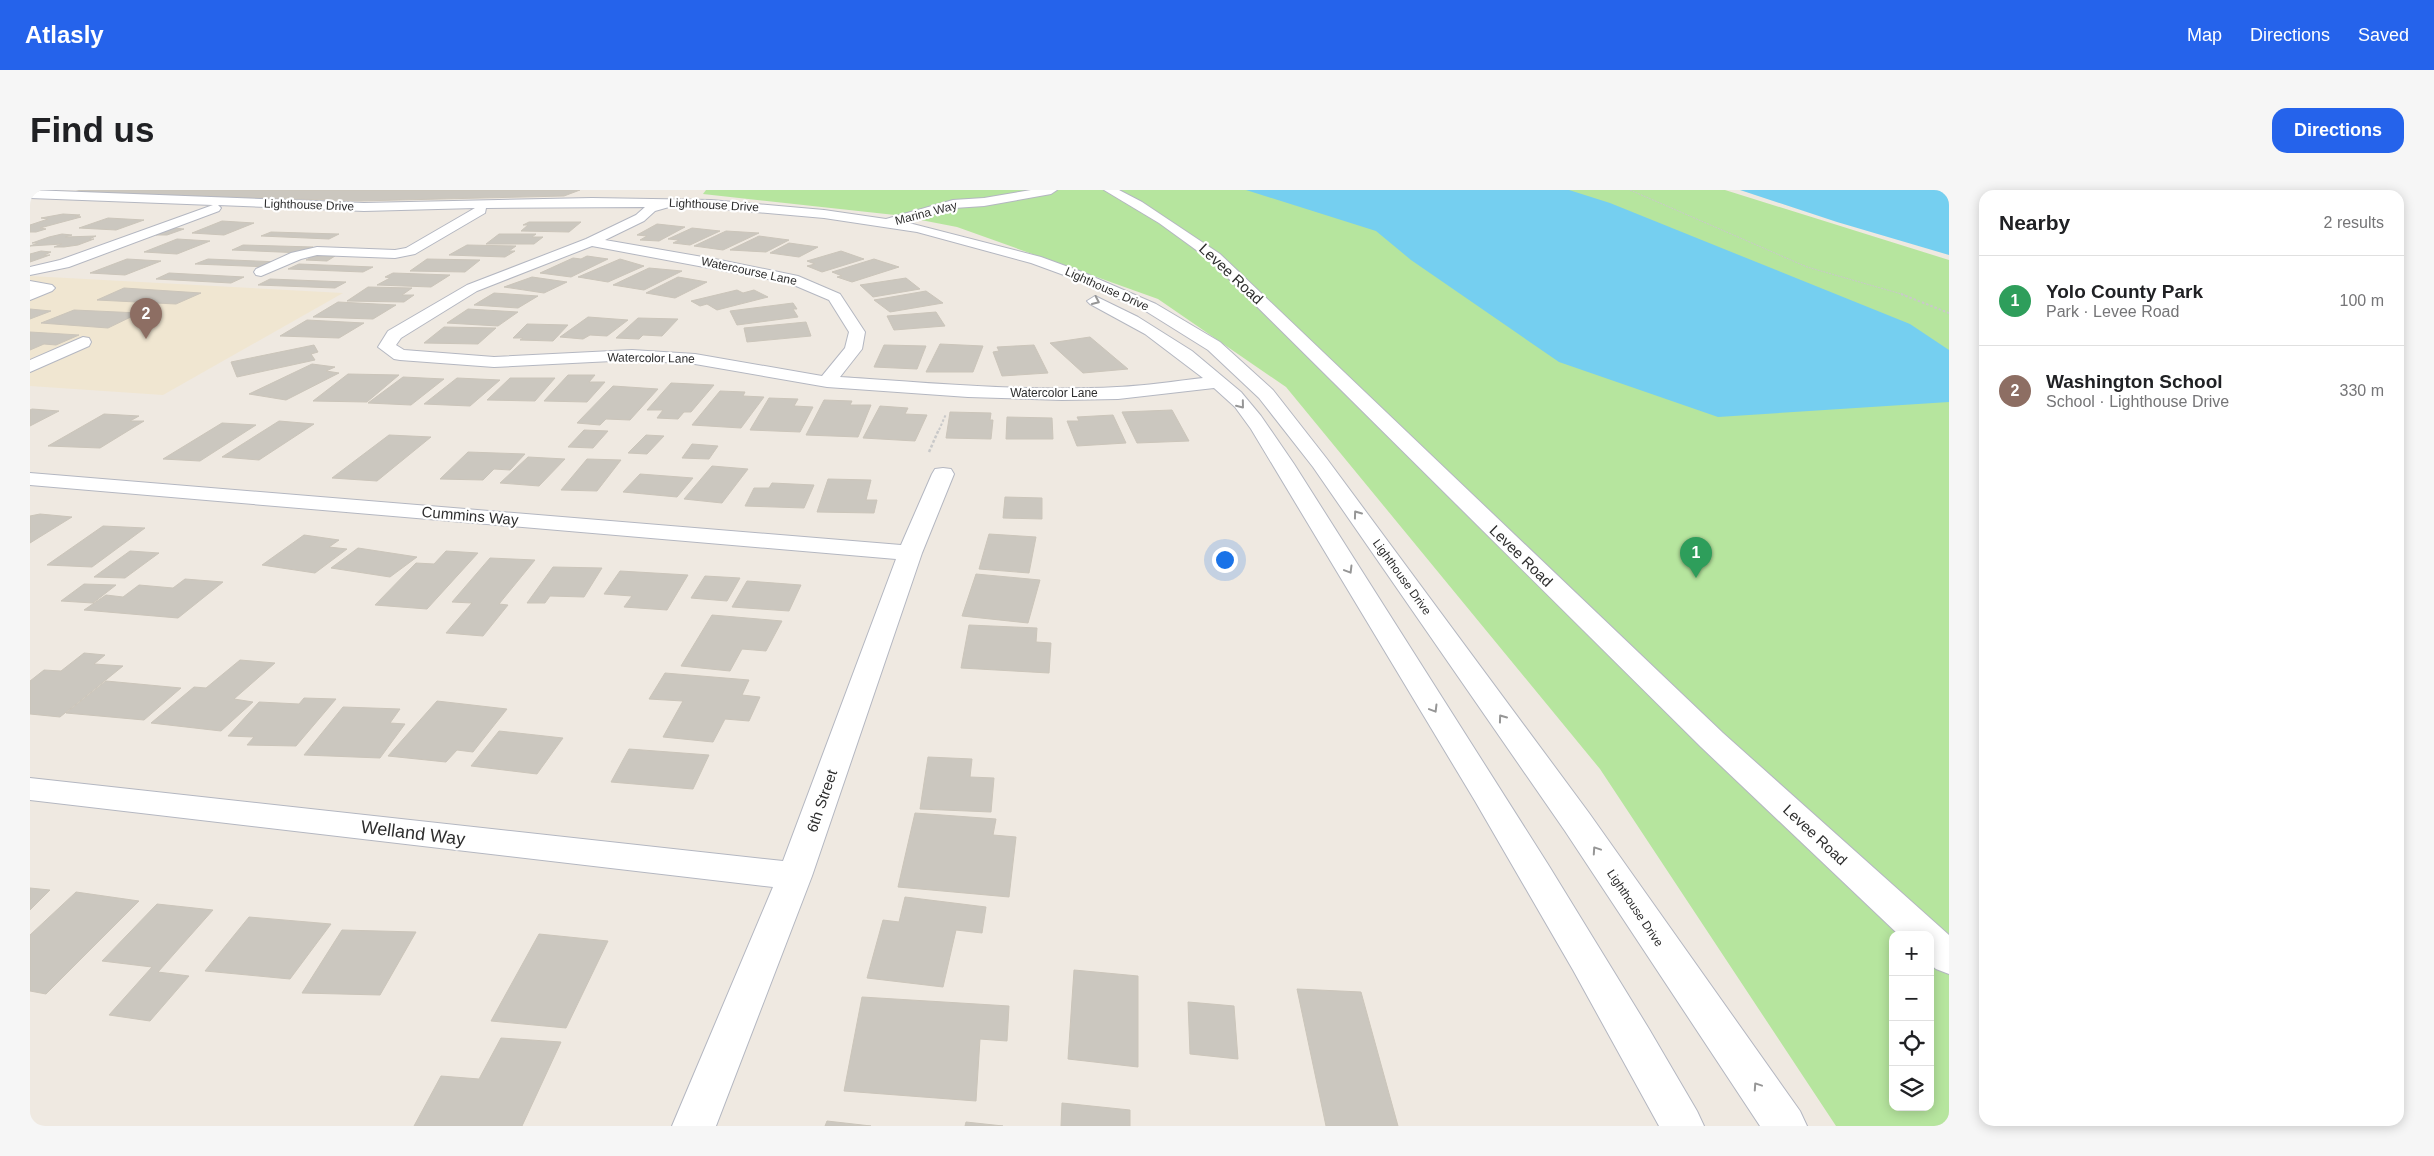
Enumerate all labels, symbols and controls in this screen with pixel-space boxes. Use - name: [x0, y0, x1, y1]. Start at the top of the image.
- text: Atlasly: [25, 21, 104, 48]
- text: Map: [2187, 25, 2222, 45]
- text: Directions: [2250, 25, 2330, 45]
- text: Saved: [2358, 25, 2409, 45]
- button: Directions: [2272, 108, 2404, 153]
- text: Find us: [30, 110, 154, 149]
- street label: Lighthouse Drive: [264, 196, 355, 214]
- street label: Lighthouse Drive: [669, 196, 760, 214]
- street label: Marina Way: [893, 198, 959, 228]
- text: Nearby: [1999, 211, 2070, 234]
- text: 2 results: [2324, 214, 2384, 231]
- street label: Levee Road: [1196, 240, 1267, 307]
- street label: Watercourse Lane: [700, 254, 799, 288]
- street label: Lighthouse Drive: [1063, 264, 1151, 314]
- text: Yolo County Park: [2046, 281, 2203, 302]
- text: 1: [2011, 292, 2019, 309]
- text: 100 m: [2340, 292, 2384, 309]
- one-way arrow: [1091, 295, 1100, 306]
- pin: 2: [130, 298, 162, 339]
- text: Park · Levee Road: [2046, 303, 2179, 320]
- street label: Watercolor Lane: [607, 350, 695, 366]
- text: Washington School: [2046, 371, 2223, 392]
- text: 2: [2011, 382, 2019, 399]
- text: 330 m: [2340, 382, 2384, 399]
- street label: Watercolor Lane: [1010, 386, 1098, 400]
- text: School · Lighthouse Drive: [2046, 393, 2229, 410]
- one-way arrow: [1236, 399, 1244, 408]
- street label: Cummins Way: [421, 503, 520, 528]
- one-way arrow: [1354, 510, 1363, 520]
- street label: Levee Road: [1486, 521, 1556, 590]
- street label: Lighthouse Drive: [1370, 536, 1434, 618]
- pin: 1: [1680, 537, 1712, 578]
- your location: [1212, 547, 1238, 573]
- one-way arrow: [1343, 565, 1353, 574]
- one-way arrow: [1428, 704, 1438, 713]
- one-way arrow: [1500, 715, 1508, 724]
- street label: 6th Street: [803, 767, 840, 834]
- street label: Levee Road: [1780, 801, 1851, 868]
- street label: Welland Way: [360, 817, 466, 849]
- one-way arrow: [1593, 847, 1602, 856]
- street label: Lighthouse Drive: [1604, 867, 1666, 950]
- map controls: [1889, 931, 1934, 1111]
- button: +: [1889, 931, 1934, 976]
- button: −: [1889, 976, 1934, 1021]
- button: locate: [1889, 1021, 1934, 1066]
- button: layers: [1889, 1066, 1934, 1111]
- one-way arrow: [1754, 1082, 1763, 1092]

